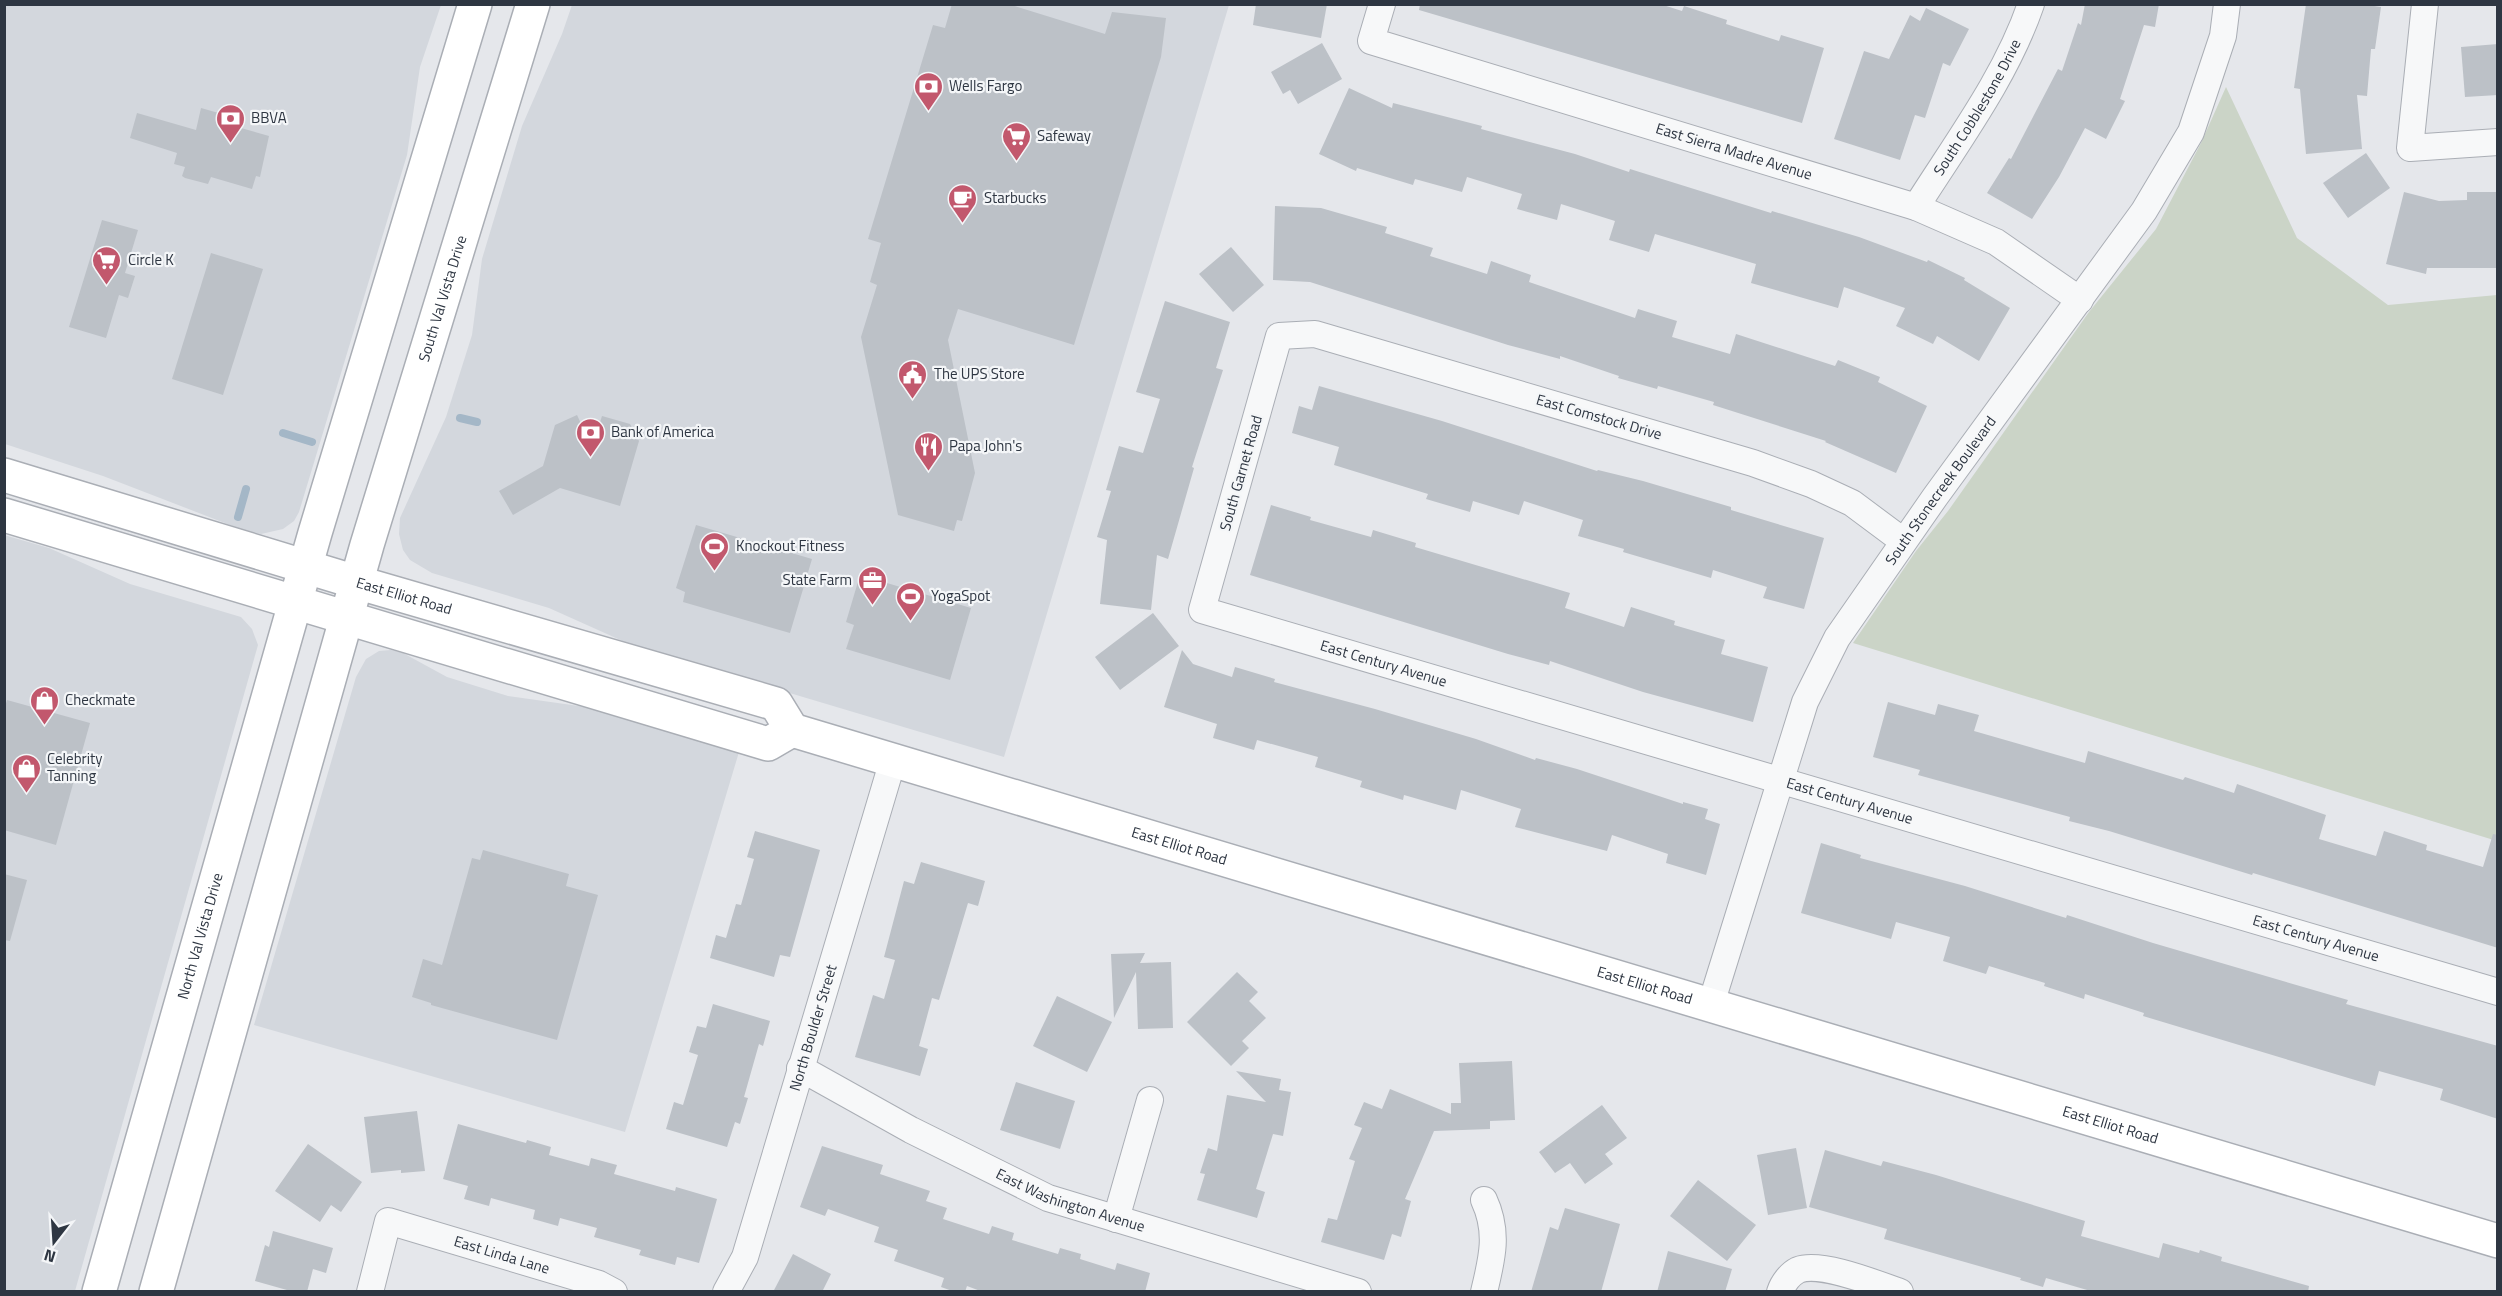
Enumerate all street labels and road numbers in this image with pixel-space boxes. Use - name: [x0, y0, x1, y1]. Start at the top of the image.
- street label: South Cobblestone Drive: [1927, 35, 2026, 180]
- street label: East Sierra Madre Avenue: [1653, 116, 1815, 186]
- street label: South Val Vista Drive: [412, 232, 472, 365]
- street label: East Comstock Drive: [1534, 388, 1665, 445]
- street label: South Stonecreek Boulevard: [1879, 411, 2001, 570]
- street label: South Garnet Road: [1213, 412, 1268, 533]
- street label: East Elliot Road: [354, 571, 455, 620]
- street label: East Century Avenue: [1318, 633, 1450, 693]
- street label: East Century Avenue: [1784, 771, 1916, 830]
- street label: East Elliot Road: [1129, 820, 1230, 871]
- street label: North Val Vista Drive: [171, 870, 229, 1002]
- street label: East Century Avenue: [2250, 908, 2382, 967]
- street label: East Elliot Road: [1594, 960, 1696, 1010]
- street label: North Boulder Street: [783, 961, 843, 1094]
- street label: East Elliot Road: [2060, 1099, 2161, 1150]
- street label: East Washington Avenue: [992, 1162, 1148, 1238]
- street label: East Linda Lane: [451, 1229, 553, 1280]

